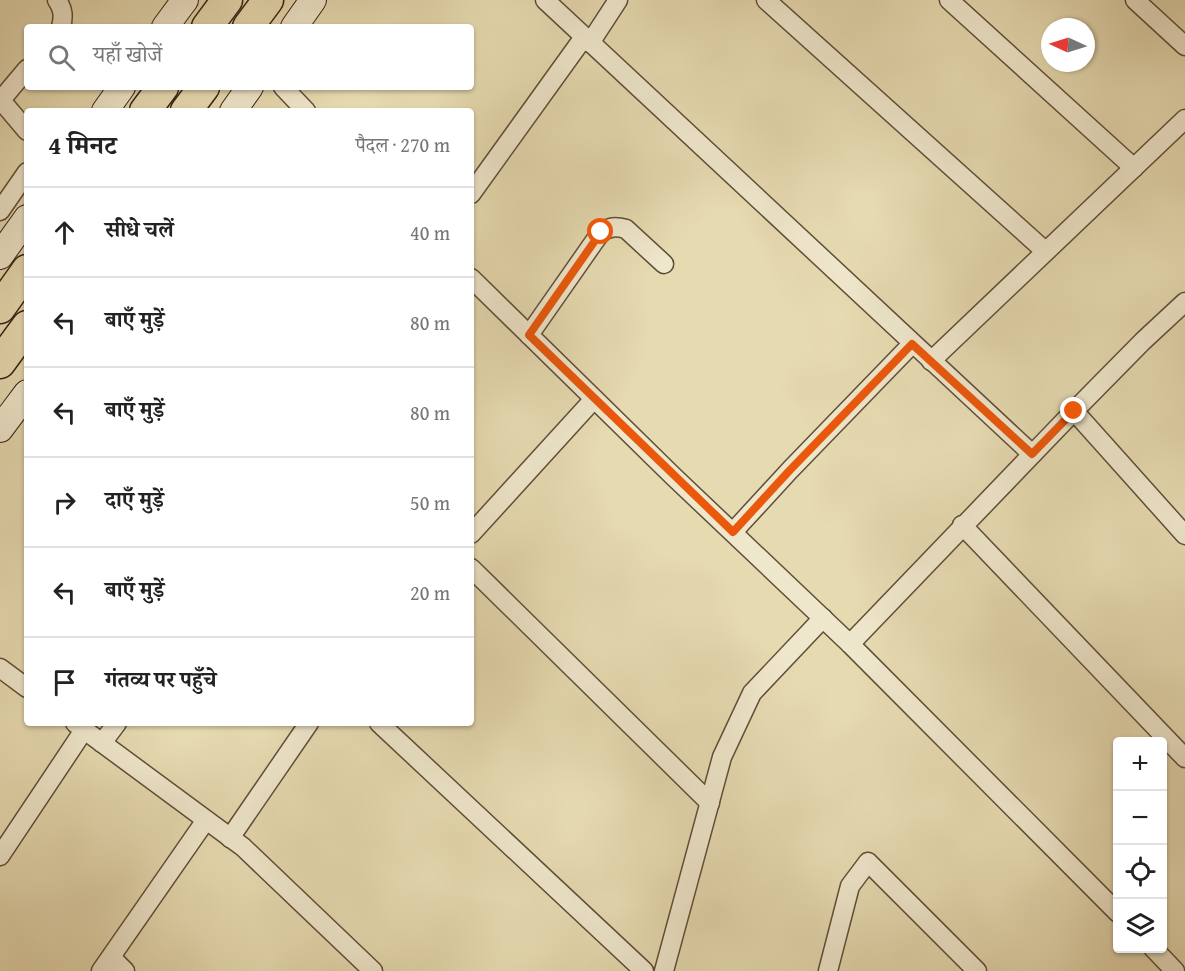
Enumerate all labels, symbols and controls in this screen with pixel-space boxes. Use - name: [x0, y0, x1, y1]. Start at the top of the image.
- north arrow: [1041, 18, 1095, 72]
- search box: [24, 24, 474, 90]
- text: यहाँ खोजें: [93, 38, 162, 70]
- icon: search: [45, 41, 78, 74]
- text: 4 मिनट: [48, 125, 116, 164]
- text: पैदल · 270 m: [356, 130, 450, 159]
- text: सीधे चलें: [105, 213, 174, 245]
- icon: ahead: [48, 216, 81, 249]
- text: 40 m: [410, 218, 450, 247]
- route start: [587, 218, 613, 244]
- text: बाएँ मुड़ें: [105, 303, 164, 335]
- icon: left: [48, 306, 81, 339]
- text: 80 m: [410, 308, 450, 337]
- text: बाएँ मुड़ें: [105, 393, 164, 425]
- icon: left: [48, 396, 81, 429]
- route end: [1060, 397, 1086, 423]
- text: 80 m: [410, 398, 450, 427]
- text: दाएँ मुड़ें: [105, 483, 164, 515]
- icon: right: [48, 486, 81, 519]
- text: 50 m: [410, 488, 450, 517]
- text: बाएँ मुड़ें: [105, 573, 164, 605]
- icon: left: [48, 576, 81, 609]
- text: 20 m: [410, 578, 450, 607]
- text: गंतव्य पर पहुँचे: [105, 663, 216, 695]
- icon: arrive: [48, 666, 81, 699]
- map controls: [1113, 737, 1167, 953]
- button: +: [1113, 737, 1167, 791]
- button: −: [1113, 791, 1167, 845]
- button: locate: [1113, 845, 1167, 899]
- button: layers: [1113, 899, 1167, 953]

